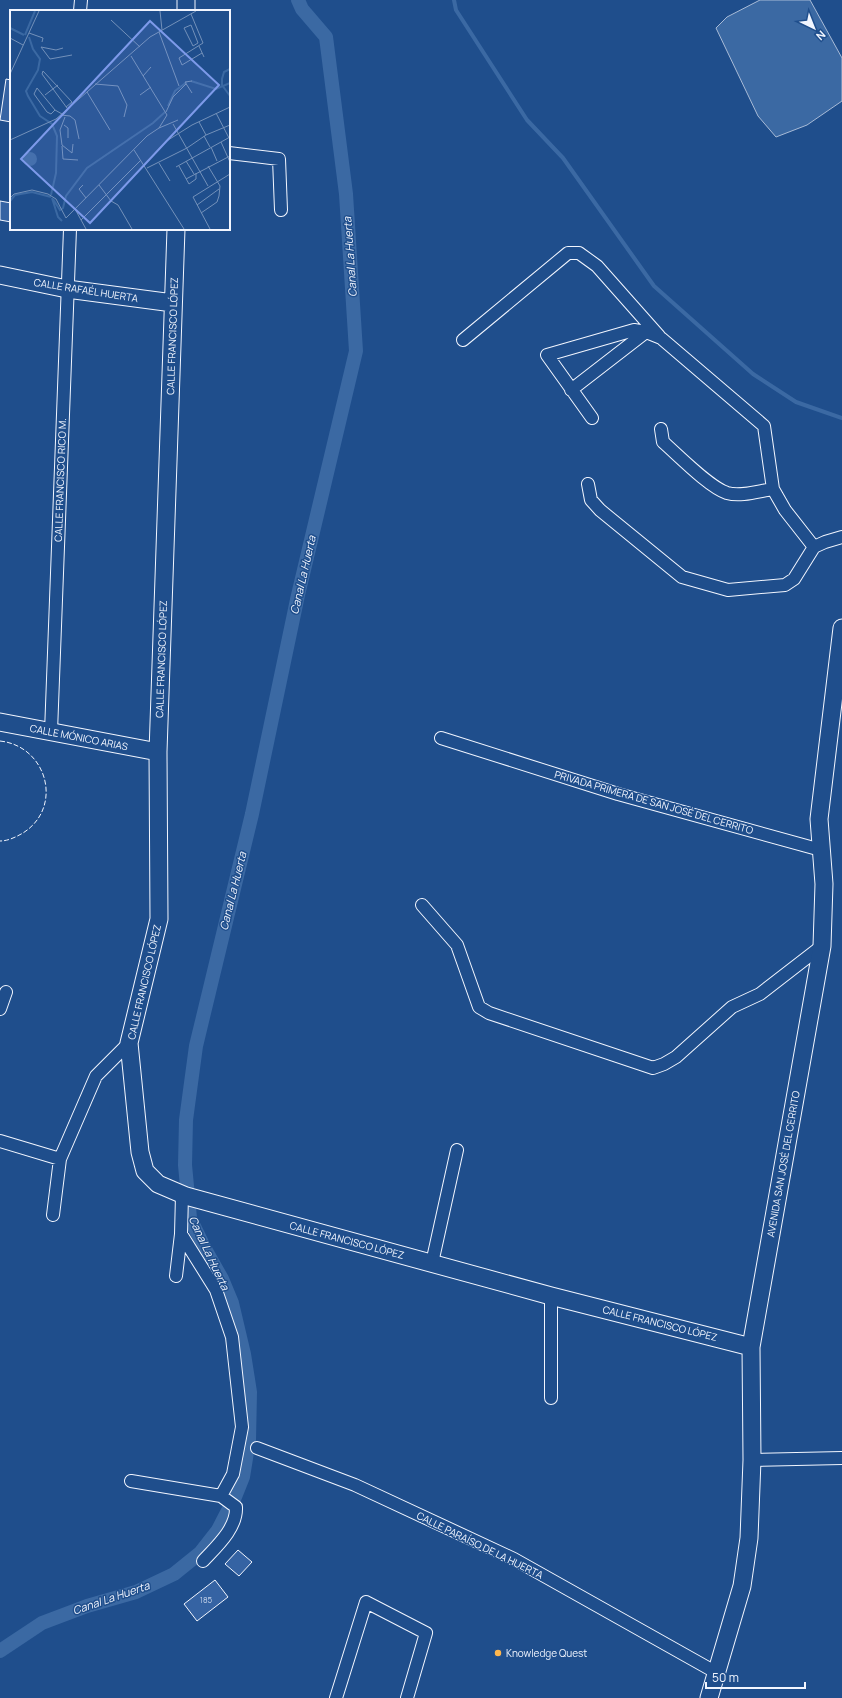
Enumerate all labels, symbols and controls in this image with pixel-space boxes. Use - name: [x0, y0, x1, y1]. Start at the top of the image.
- north arrow: [794, 8, 834, 48]
- inset map: [10, 10, 230, 230]
- text: N: [813, 27, 829, 44]
- water label: Canal La Huerta: [339, 216, 360, 298]
- street label: CALLE RAFAÉL HUERTA: [33, 275, 140, 305]
- street label: CALLE FRANCISCO LÓPEZ: [163, 277, 181, 395]
- street label: CALLE FRANCISCO RICO M.: [51, 418, 69, 542]
- water label: Canal La Huerta: [286, 533, 319, 616]
- street label: CALLE FRANCISCO LÓPEZ: [152, 600, 170, 718]
- street label: CALLE MÓNICO ARIAS: [29, 721, 129, 753]
- street label: PRIVADA PRIMERA DE SAN JOSÉ DEL CERRITO: [553, 767, 755, 837]
- water label: Canal La Huerta: [216, 849, 250, 932]
- street label: CALLE FRANCISCO LÓPEZ: [124, 923, 164, 1041]
- street label: AVENIDA SAN JOSÉ DEL CERRITO: [763, 1090, 803, 1238]
- water label: Canal La Huerta: [186, 1213, 234, 1293]
- street label: CALLE FRANCISCO LÓPEZ: [288, 1218, 406, 1262]
- street label: CALLE FRANCISCO LÓPEZ: [601, 1302, 719, 1344]
- street label: CALLE PARAÍSO DE LA HUERTA: [414, 1508, 546, 1582]
- water label: Canal La Huerta: [70, 1577, 152, 1618]
- house number: 185: [200, 1594, 213, 1605]
- place label: Knowledge Quest: [506, 1646, 587, 1660]
- marker: Knowledge Quest: [493, 1648, 503, 1658]
- scale bar: [706, 1664, 805, 1690]
- text: 50 m: [712, 1669, 739, 1686]

